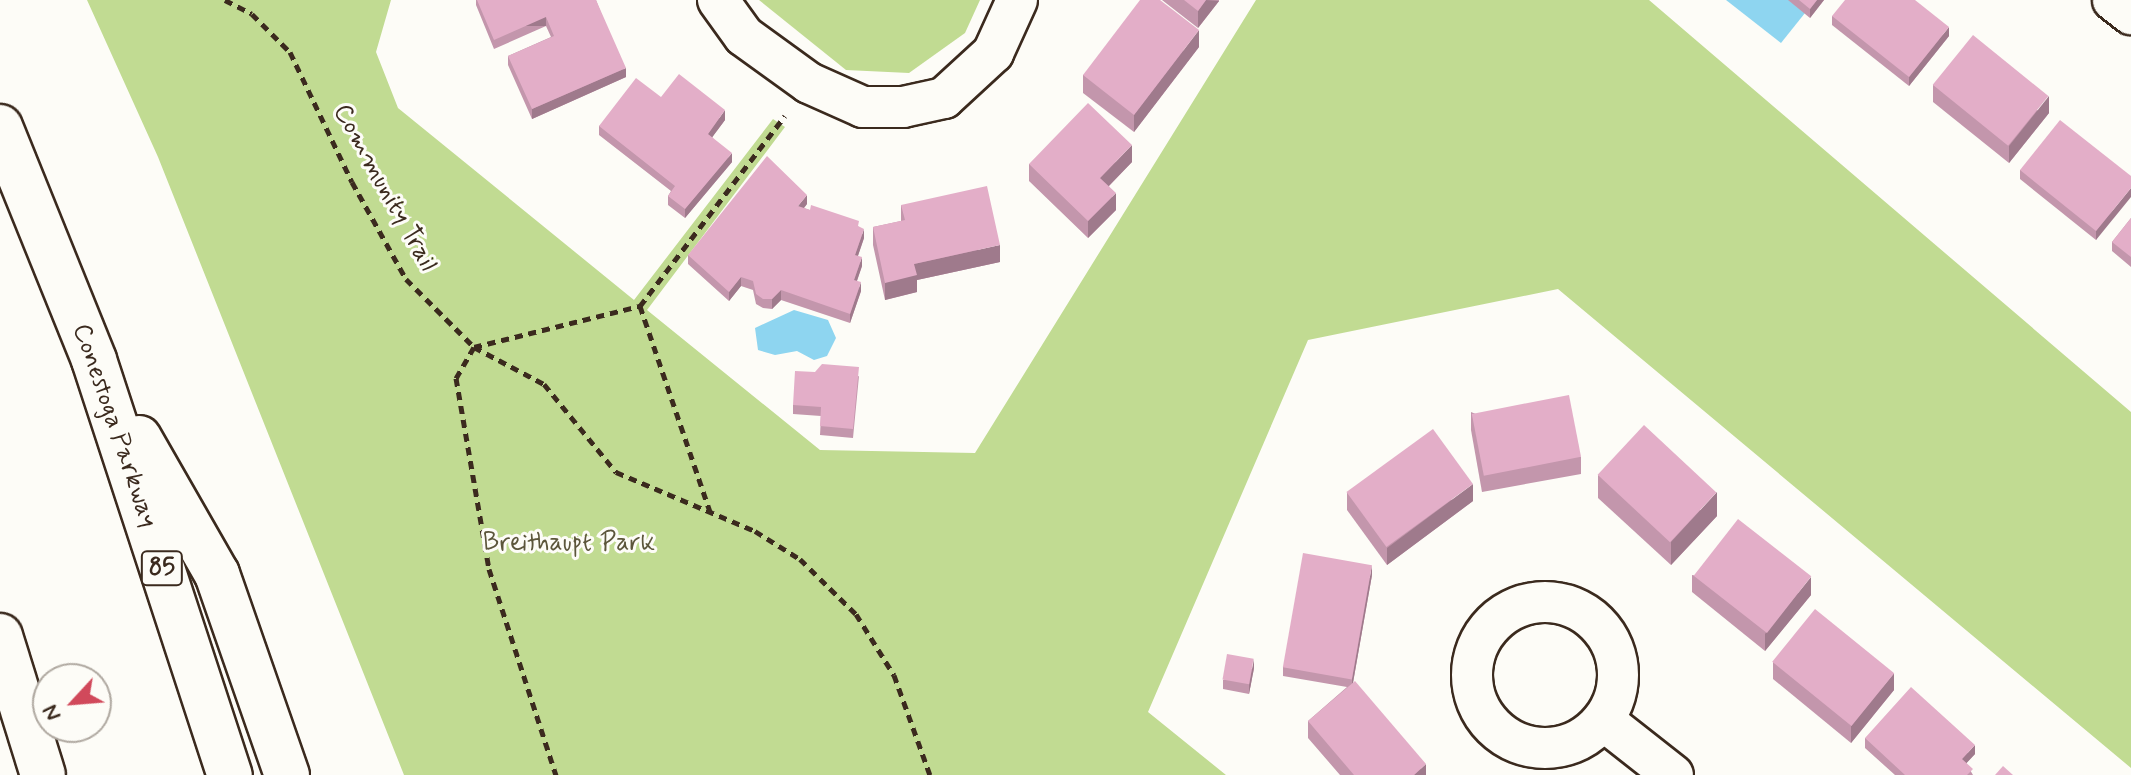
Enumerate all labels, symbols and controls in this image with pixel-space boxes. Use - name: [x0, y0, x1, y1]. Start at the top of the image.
- street label: Community Trail: [325, 99, 443, 277]
- street label: Conestoga Parkway: [65, 321, 163, 531]
- park label: Breithaupt Park: [485, 528, 653, 560]
- road number: 85: [140, 548, 184, 588]
- north arrow: [32, 663, 112, 743]
- text: N: [36, 700, 68, 725]

